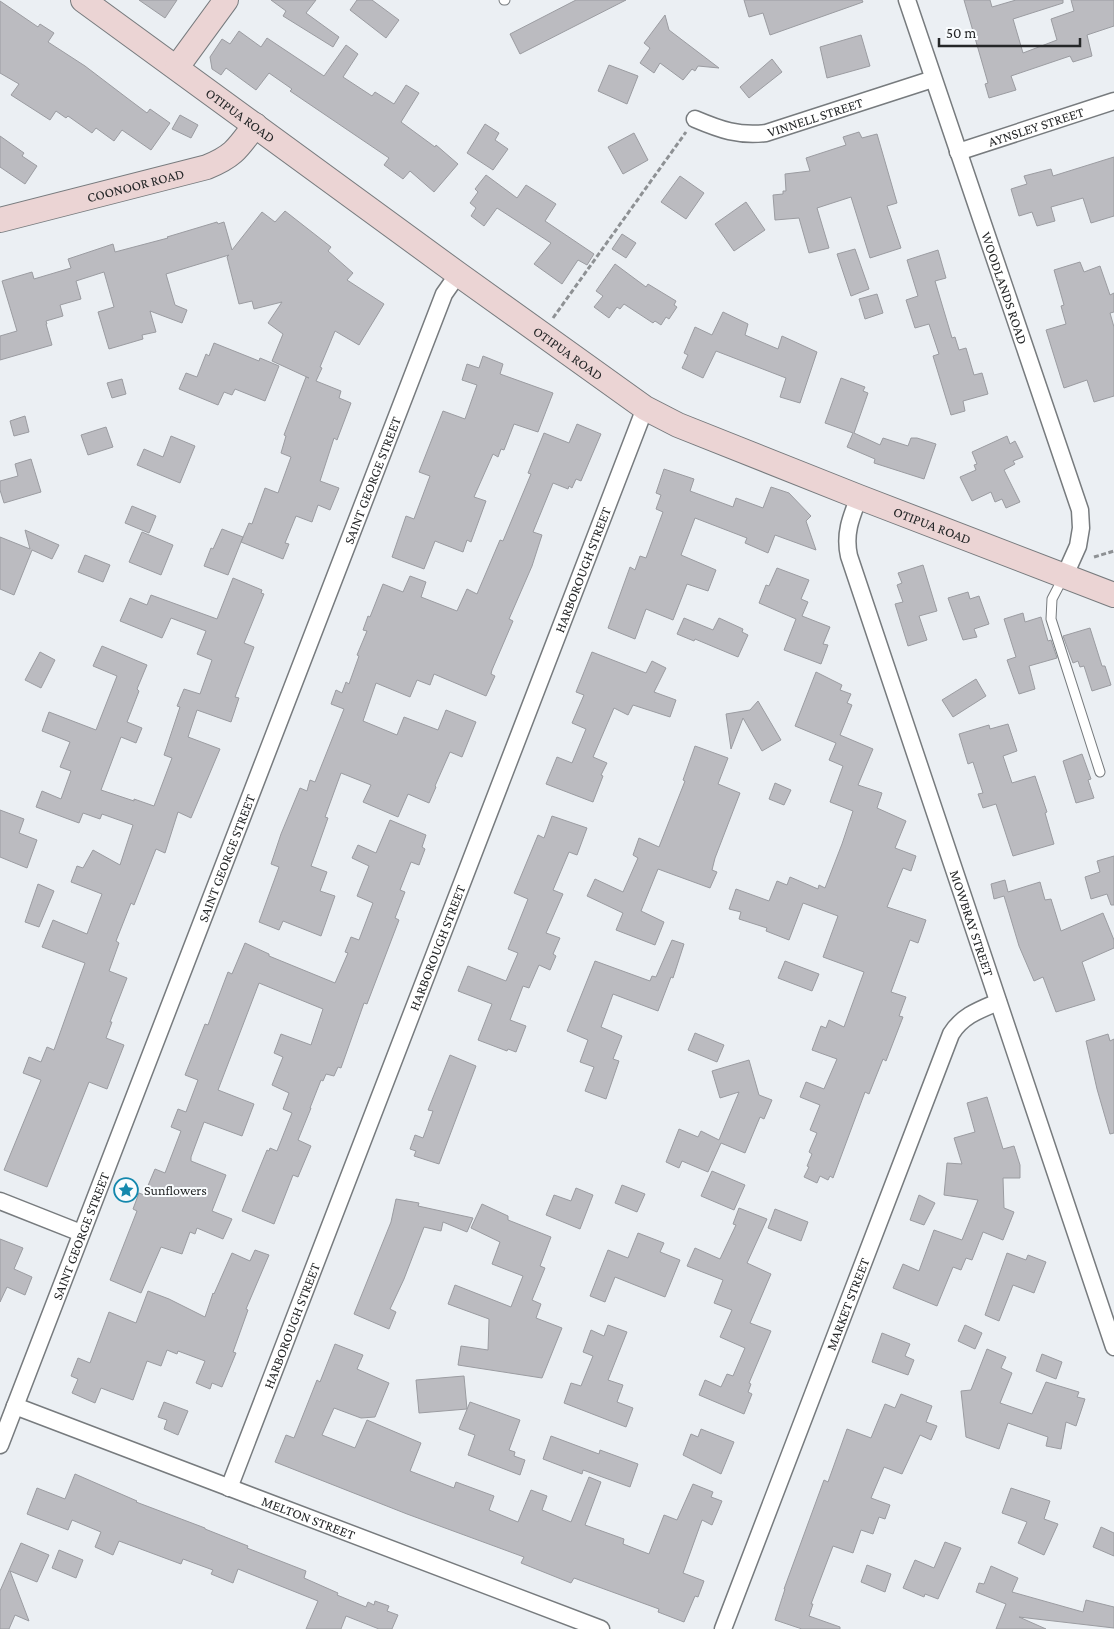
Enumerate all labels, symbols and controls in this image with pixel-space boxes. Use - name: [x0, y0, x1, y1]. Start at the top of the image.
- scale bar: [939, 15, 1080, 47]
- text: 50 m: [946, 25, 976, 41]
- street label: OTIPUA ROAD: [203, 84, 278, 146]
- street label: VINNELL STREET: [765, 94, 865, 140]
- street label: AYNSLEY STREET: [986, 103, 1086, 150]
- street label: COONOOR ROAD: [85, 165, 186, 205]
- street label: WOODLANDS ROAD: [978, 230, 1031, 346]
- street label: OTIPUA ROAD: [530, 323, 606, 383]
- street label: SAINT GEORGE STREET: [340, 414, 404, 546]
- street label: OTIPUA ROAD: [891, 503, 973, 547]
- street label: HARBOROUGH STREET: [551, 504, 614, 635]
- street label: SAINT GEORGE STREET: [195, 792, 258, 924]
- street label: MOWBRAY STREET: [947, 868, 997, 978]
- street label: HARBOROUGH STREET: [406, 882, 469, 1013]
- street label: SAINT GEORGE STREET: [49, 1170, 113, 1302]
- place icon: Sunflowers: [113, 1177, 139, 1203]
- place label: Sunflowers: [144, 1182, 207, 1198]
- street label: MARKET STREET: [823, 1255, 873, 1353]
- street label: HARBOROUGH STREET: [260, 1260, 323, 1391]
- street label: MELTON STREET: [259, 1493, 358, 1543]

